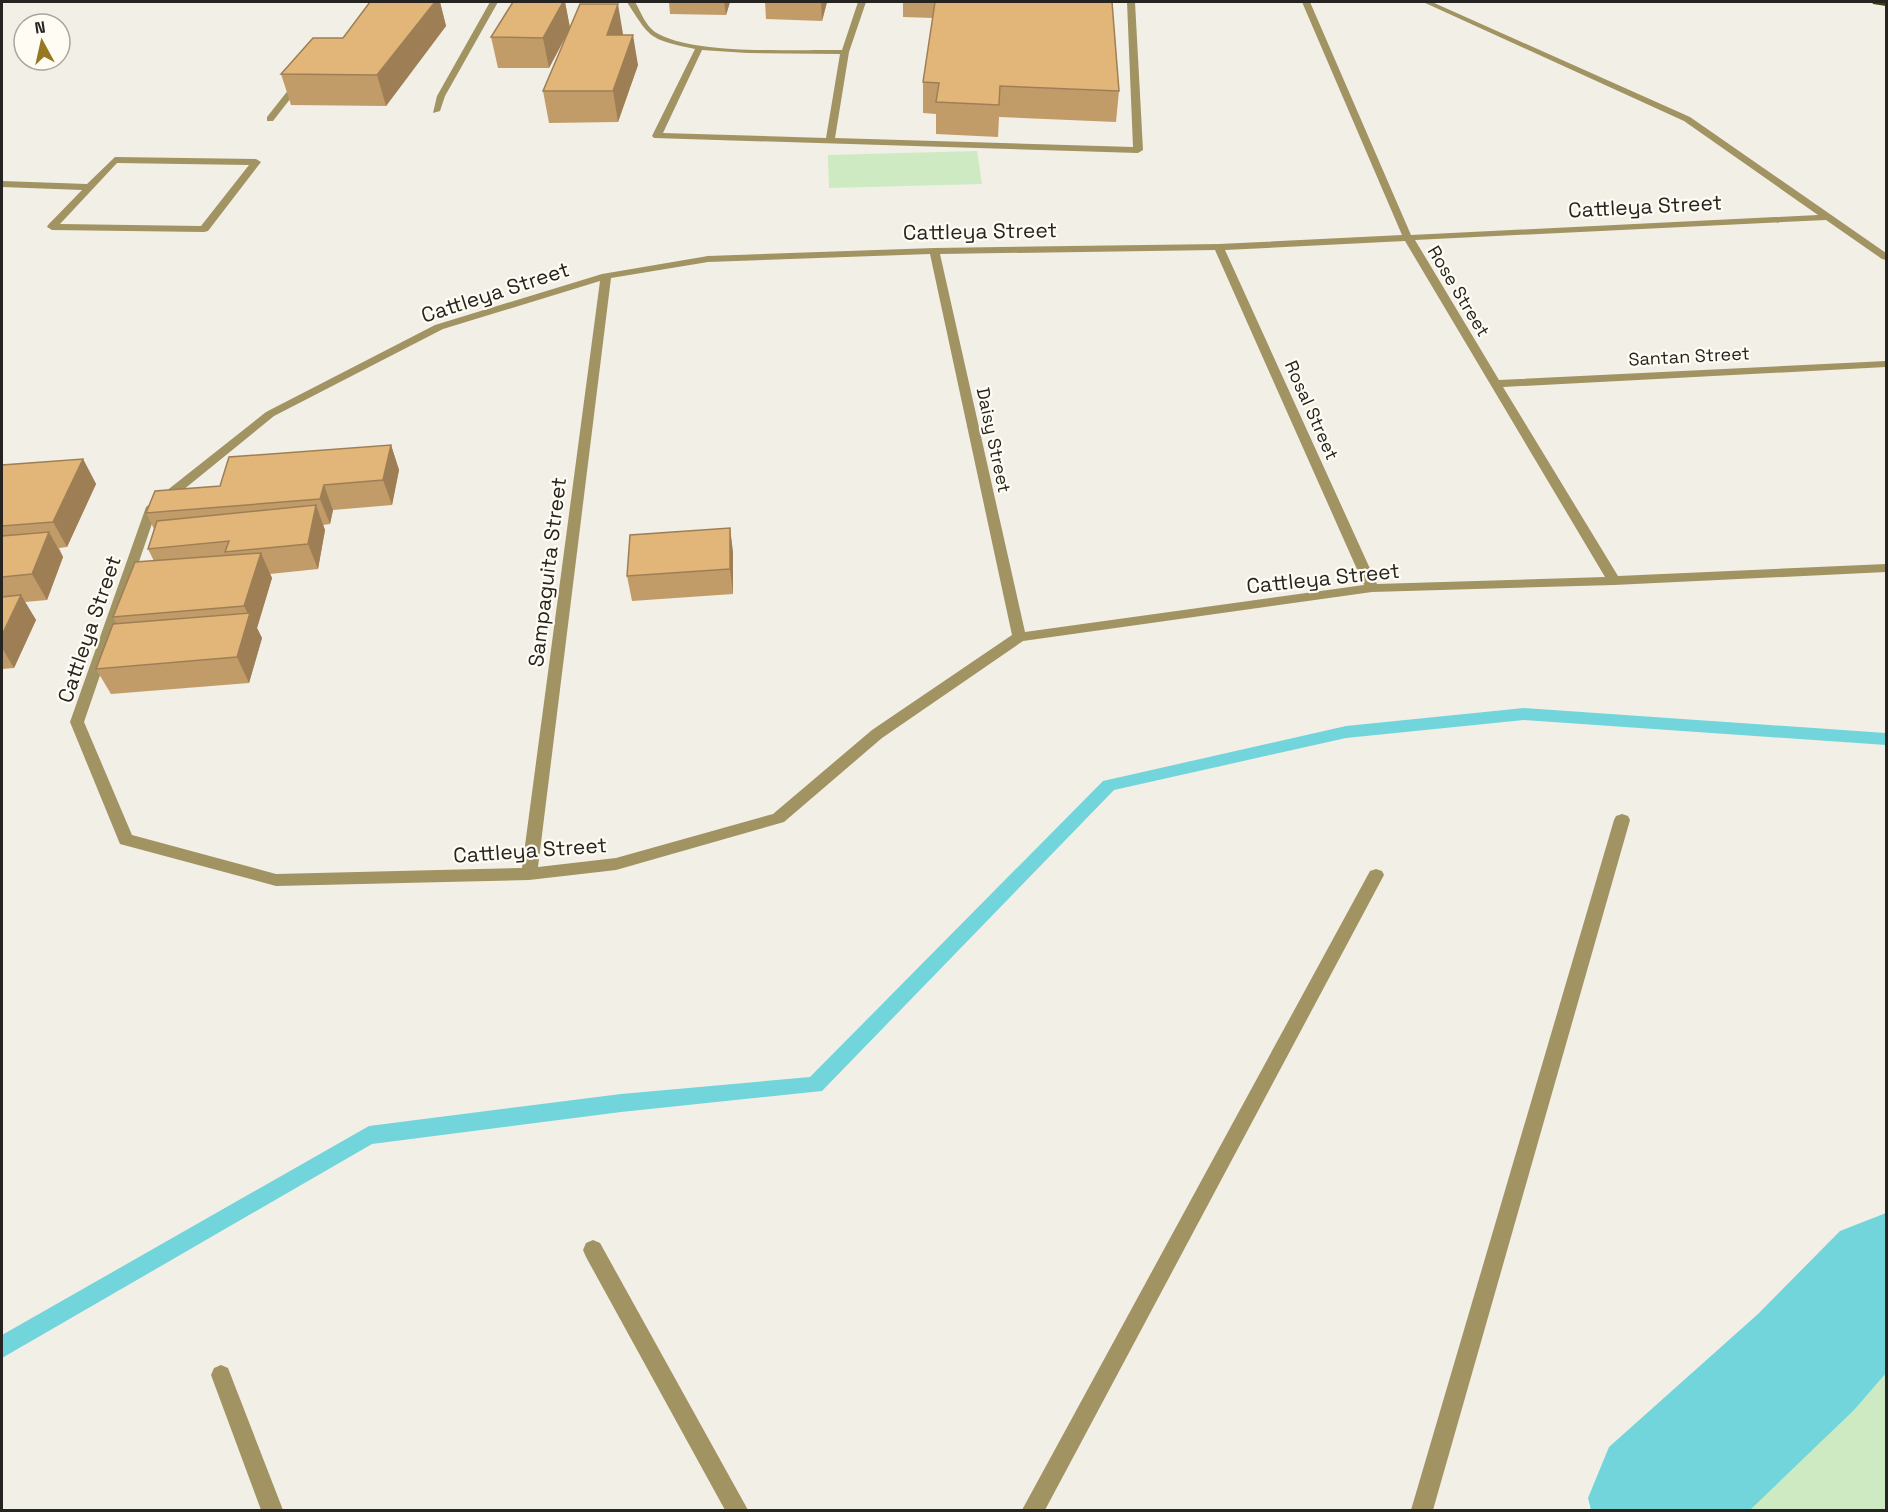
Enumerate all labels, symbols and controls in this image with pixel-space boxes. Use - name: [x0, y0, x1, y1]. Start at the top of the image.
- north arrow: [12, 12, 72, 72]
- text: N: [33, 16, 47, 39]
- street label: Cattleya Street: [1567, 188, 1723, 224]
- street label: Cattleya Street: [903, 216, 1057, 246]
- street label: Rose Street: [1423, 241, 1495, 341]
- street label: Cattleya Street: [418, 255, 572, 329]
- street label: Santan Street: [1628, 341, 1750, 371]
- street label: Rosal Street: [1280, 357, 1344, 463]
- street label: Daisy Street: [972, 385, 1016, 495]
- street label: Sampaguita Street: [522, 476, 572, 668]
- street label: Cattleya Street: [51, 552, 127, 706]
- street label: Cattleya Street: [1245, 557, 1401, 599]
- street label: Cattleya Street: [452, 831, 608, 869]

